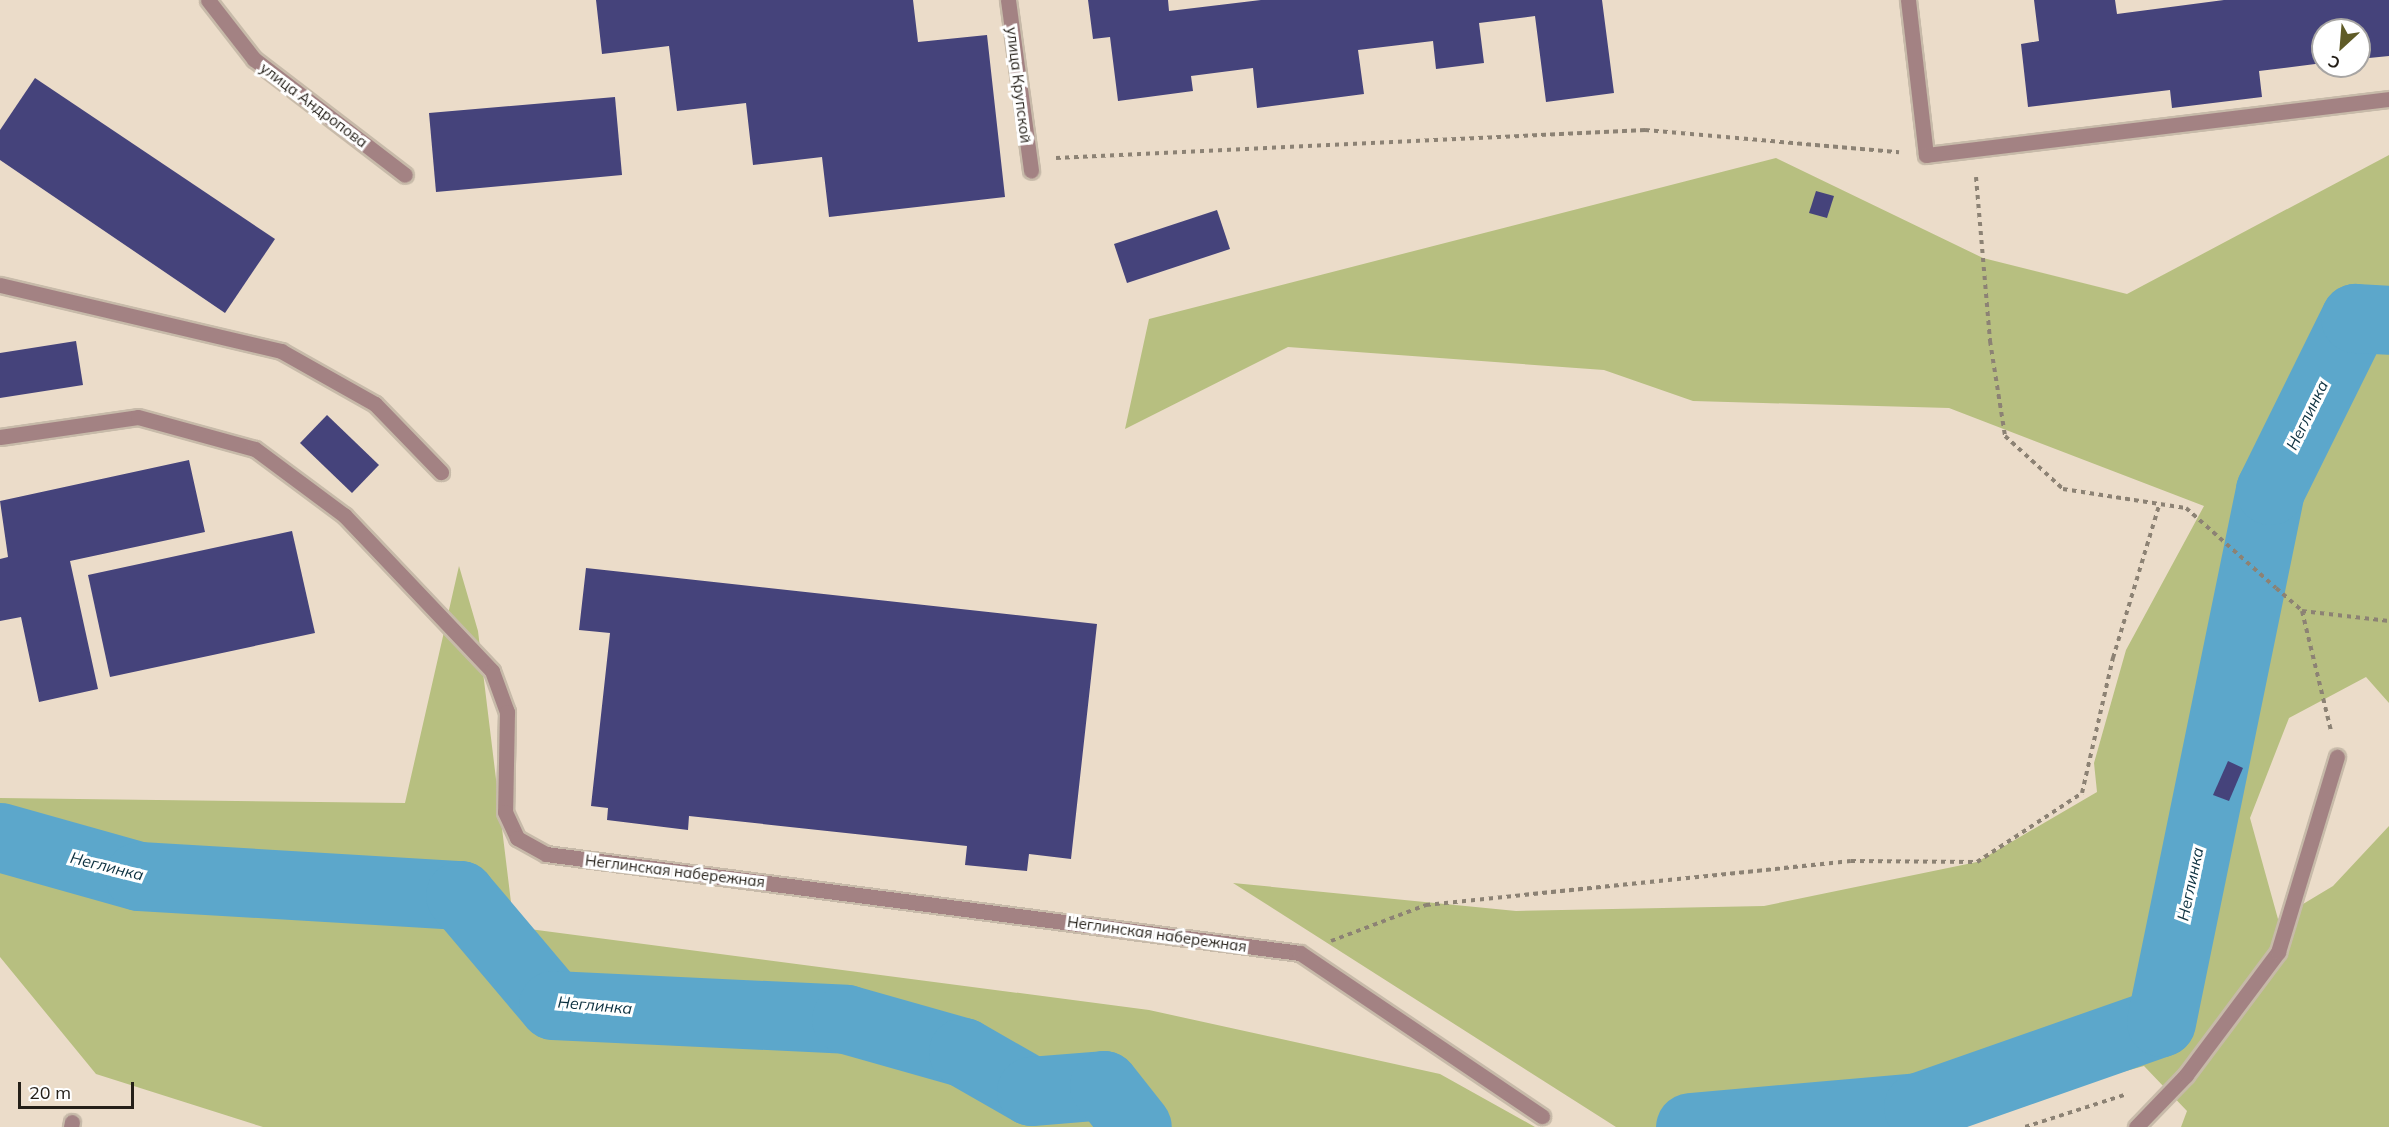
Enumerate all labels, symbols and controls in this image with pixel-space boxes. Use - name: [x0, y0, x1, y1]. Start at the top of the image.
- north arrow: [2311, 18, 2371, 78]
- street label: улица Крупской: [1003, 26, 1035, 144]
- text: С: [2325, 51, 2343, 74]
- street label: улица Андропова: [257, 59, 371, 151]
- water label: Неглинка: [2282, 377, 2332, 453]
- water label: Неглинка: [2173, 845, 2207, 923]
- water label: Неглинка: [68, 848, 146, 884]
- street label: Неглинская набережная: [584, 851, 766, 891]
- street label: Неглинская набережная: [1066, 912, 1248, 956]
- water label: Неглинка: [557, 992, 633, 1018]
- scale bar: [21, 1070, 136, 1108]
- text: 20 m: [29, 1081, 71, 1104]

